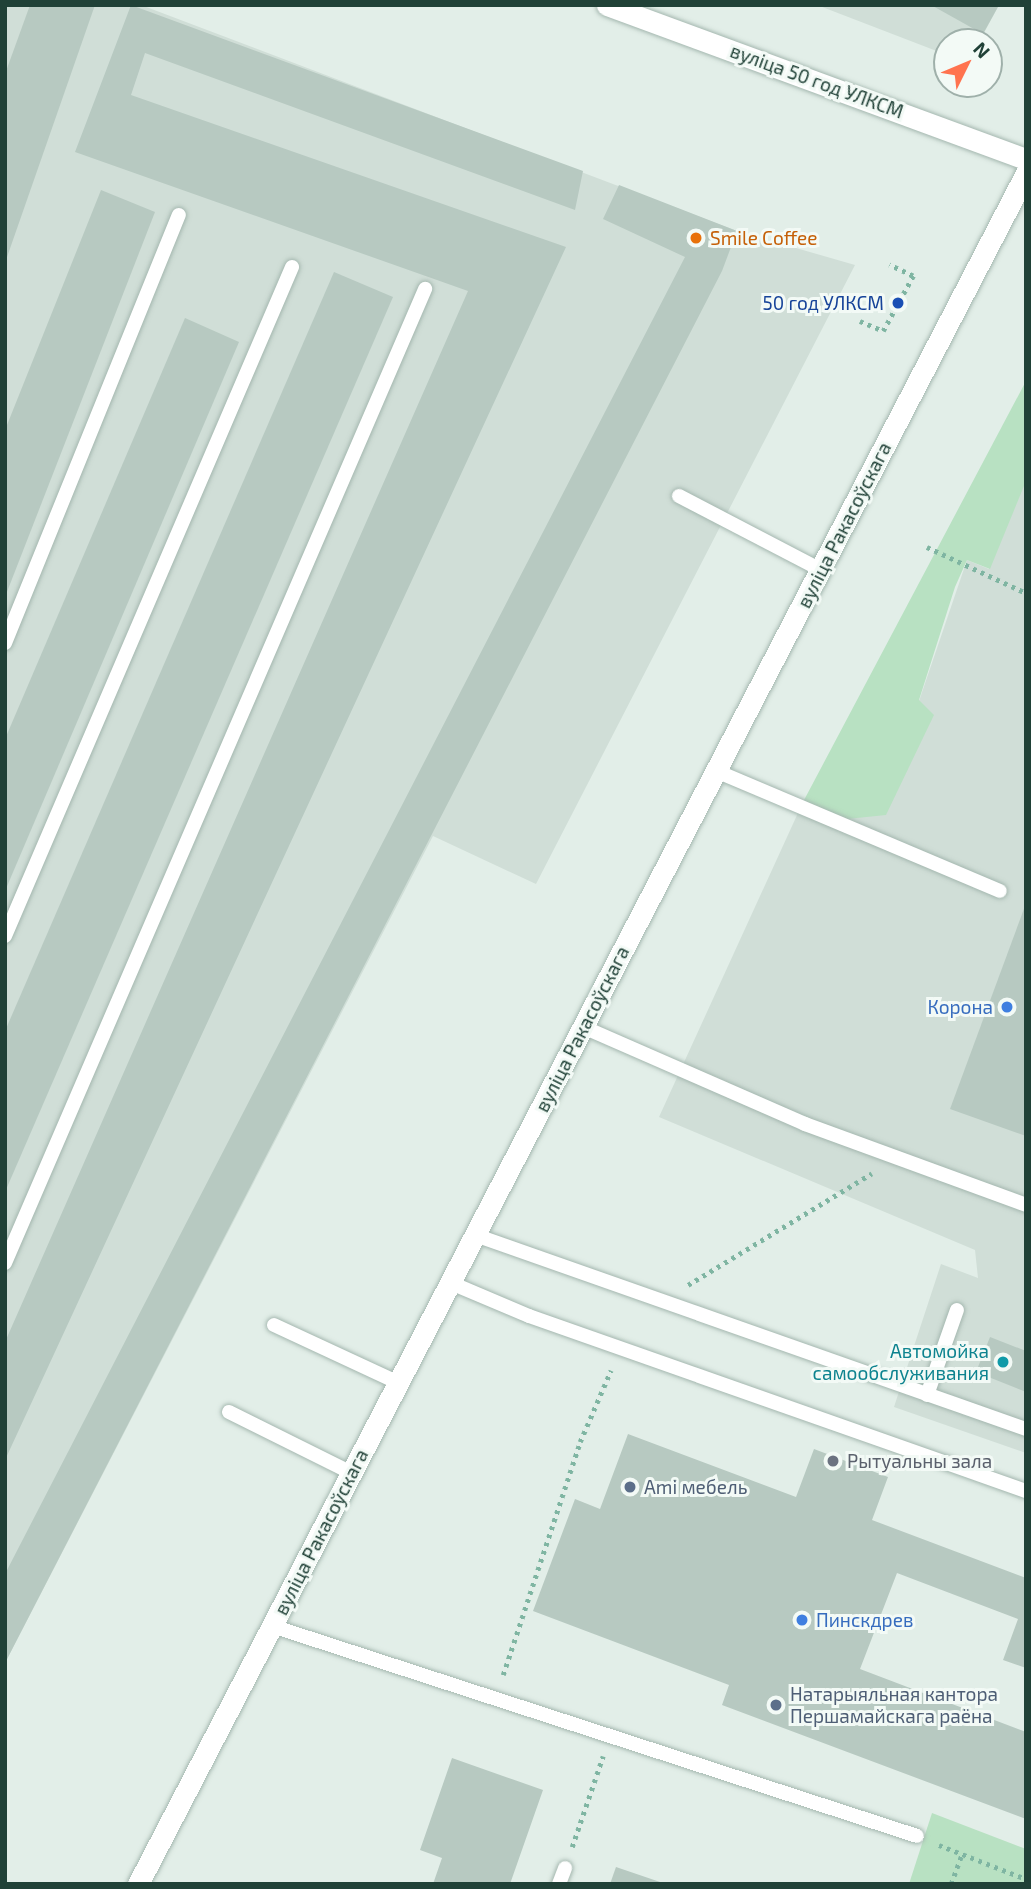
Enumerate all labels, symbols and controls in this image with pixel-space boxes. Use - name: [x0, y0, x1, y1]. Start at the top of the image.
- north arrow: [933, 28, 1003, 98]
- text: N: [969, 37, 995, 63]
- street label: вуліца 50 год УЛКСМ: [727, 39, 907, 123]
- place label: Smile Coffee: [710, 227, 817, 249]
- marker: Smile Coffee: [688, 230, 704, 246]
- place label: 50 год УЛКСМ: [763, 292, 884, 314]
- marker: 50 год УЛКСМ: [890, 295, 906, 311]
- street label: вуліца Ракасоўскага: [792, 438, 896, 612]
- street label: вуліца Ракасоўскага: [530, 942, 634, 1116]
- place label: Корона: [927, 996, 993, 1018]
- marker: Корона: [999, 999, 1015, 1015]
- place label: Автомойка самообслуживания: [813, 1340, 989, 1384]
- marker: Автомойка самообслуживания: [995, 1354, 1011, 1370]
- street label: вуліца Ракасоўскага: [269, 1445, 373, 1619]
- place label: Рытуальны зала: [847, 1450, 992, 1472]
- marker: Рытуальны зала: [825, 1453, 841, 1469]
- place label: Ami мебель: [644, 1476, 747, 1498]
- marker: Ami мебель: [622, 1479, 638, 1495]
- place label: Пинскдрев: [816, 1609, 913, 1631]
- marker: Пинскдрев: [794, 1612, 810, 1628]
- place label: Натарыяльная кантора Першамайскага раёна: [790, 1683, 998, 1727]
- marker: Натарыяльная кантора Першамайскага раёна: [768, 1697, 784, 1713]

